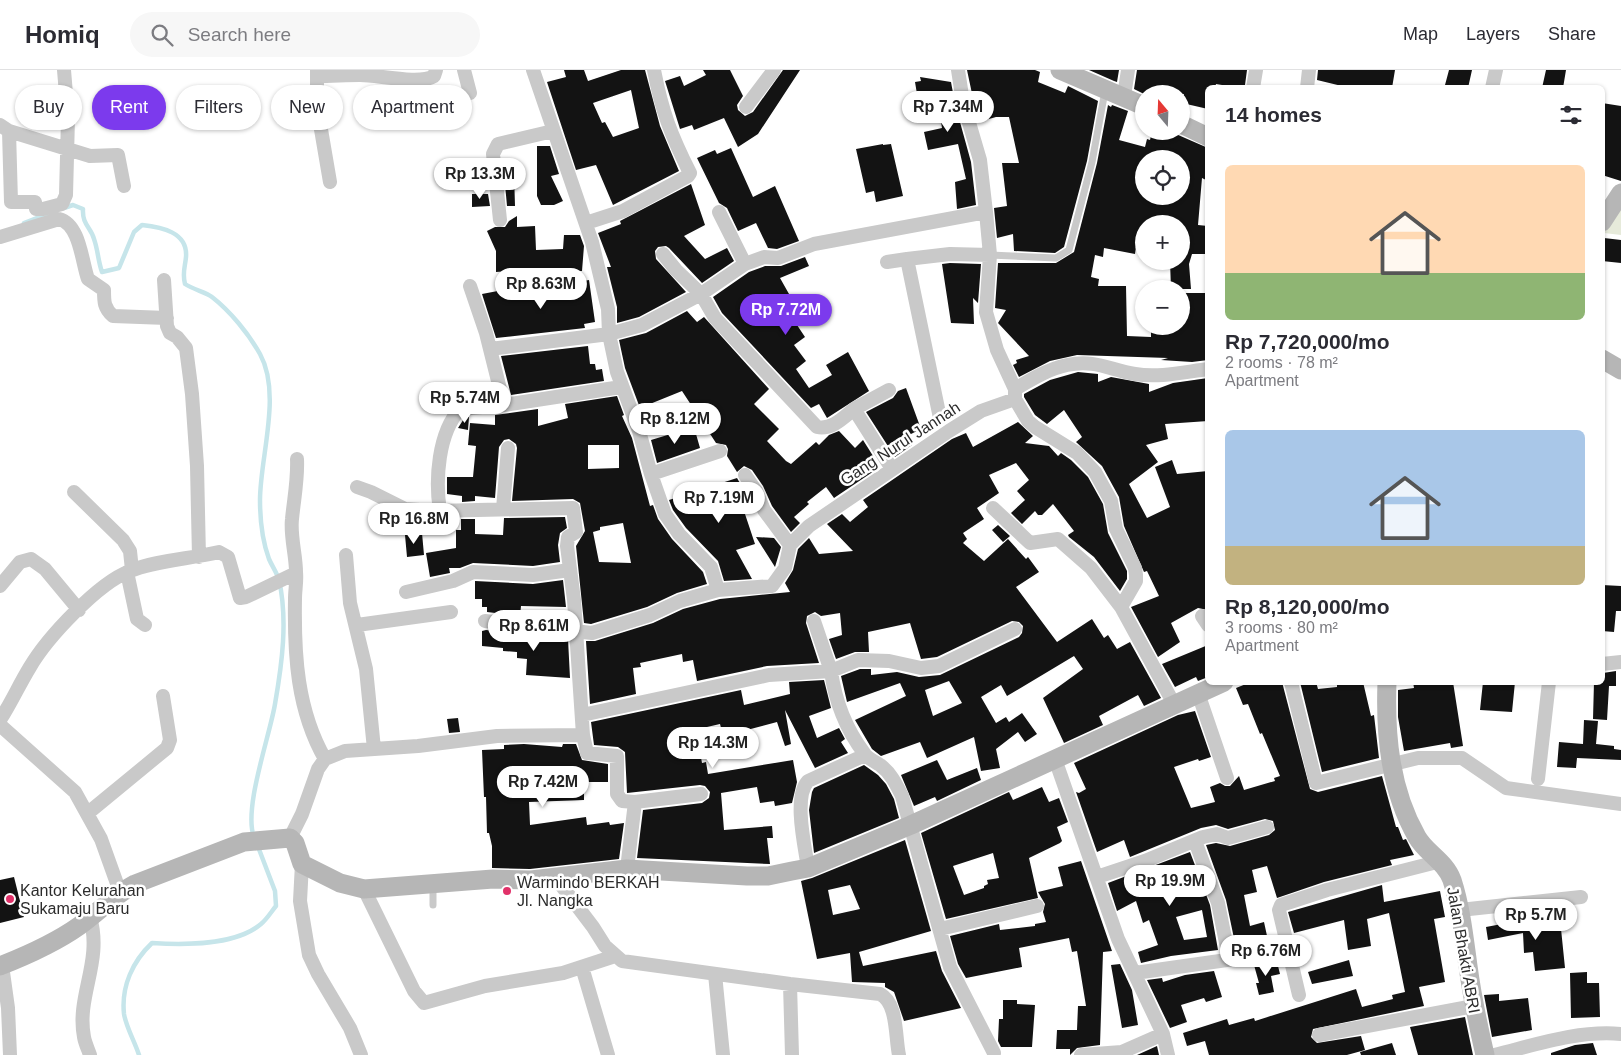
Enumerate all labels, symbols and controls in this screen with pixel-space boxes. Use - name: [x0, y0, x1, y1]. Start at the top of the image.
- search box: [130, 12, 480, 57]
- text: Homiq: [25, 21, 100, 48]
- icon: search: [148, 21, 176, 49]
- text: Search here: [188, 24, 291, 45]
- text: Map: [1403, 24, 1438, 44]
- text: Layers: [1466, 24, 1520, 44]
- text: Share: [1548, 24, 1596, 44]
- chip: Buy: [15, 85, 82, 130]
- chip: Rent: [92, 85, 166, 130]
- chip: Filters: [176, 85, 261, 130]
- chip: New: [271, 85, 343, 130]
- chip: Apartment: [353, 85, 472, 130]
- north arrow: [1135, 85, 1190, 140]
- map controls: [1135, 85, 1190, 335]
- pin: Rp 7.34M: [896, 90, 1000, 133]
- text: Rp 7.34M: [913, 98, 983, 115]
- icon: filters: [1557, 101, 1585, 129]
- text: 14 homes: [1225, 103, 1322, 126]
- button: locate: [1135, 150, 1190, 205]
- pin: Rp 13.3M: [428, 158, 532, 200]
- text: Rp 13.3M: [445, 165, 515, 182]
- icon: home: [1360, 198, 1450, 288]
- button: +: [1135, 215, 1190, 270]
- pin: Rp 8.63M: [489, 268, 593, 310]
- text: Rp 8.63M: [506, 275, 576, 292]
- button: −: [1135, 280, 1190, 335]
- pin: Rp 7.72M: [734, 294, 838, 336]
- text: Rp 7.72M: [751, 301, 821, 318]
- text: Rp 7,720,000/mo: [1225, 330, 1390, 353]
- text: 2 rooms · 78 m²: [1225, 354, 1338, 371]
- text: Apartment: [1225, 372, 1299, 389]
- pin: Rp 5.74M: [413, 382, 517, 424]
- text: Rp 5.74M: [430, 389, 500, 406]
- street label: Gang Nurul Jannah: [837, 399, 963, 488]
- pin: Rp 8.12M: [623, 402, 727, 445]
- text: Rp 8.12M: [640, 410, 710, 427]
- icon: home: [1360, 463, 1450, 553]
- pin: Rp 7.19M: [667, 482, 771, 524]
- text: Rp 7.19M: [684, 489, 754, 506]
- pin: Rp 16.8M: [362, 502, 466, 545]
- text: Rp 16.8M: [379, 510, 449, 527]
- text: Rp 8,120,000/mo: [1225, 595, 1390, 618]
- pin: Rp 8.61M: [482, 610, 586, 652]
- text: Rp 8.61M: [499, 617, 569, 634]
- text: 3 rooms · 80 m²: [1225, 619, 1338, 636]
- text: Apartment: [1225, 637, 1299, 654]
- pin: Rp 14.3M: [661, 726, 765, 769]
- text: Rp 14.3M: [678, 734, 748, 751]
- pin: Rp 7.42M: [491, 766, 595, 808]
- text: Rp 7.42M: [508, 773, 578, 790]
- pin: Rp 19.9M: [1118, 864, 1222, 907]
- text: Rp 19.9M: [1135, 872, 1205, 889]
- place label: Warmindo BERKAH Jl. Nangka: [517, 874, 660, 909]
- place label: Kantor Kelurahan Sukamaju Baru: [20, 882, 145, 917]
- marker: Warmindo BERKAH Jl. Nangka: [501, 885, 513, 897]
- street label: Jalan Bhakti ABRI: [1444, 886, 1483, 1015]
- marker: Kantor Kelurahan Sukamaju Baru: [4, 893, 16, 905]
- pin: Rp 5.7M: [1490, 898, 1582, 941]
- text: Rp 5.7M: [1505, 906, 1567, 923]
- pin: Rp 6.76M: [1214, 934, 1318, 977]
- text: Rp 6.76M: [1231, 942, 1301, 959]

